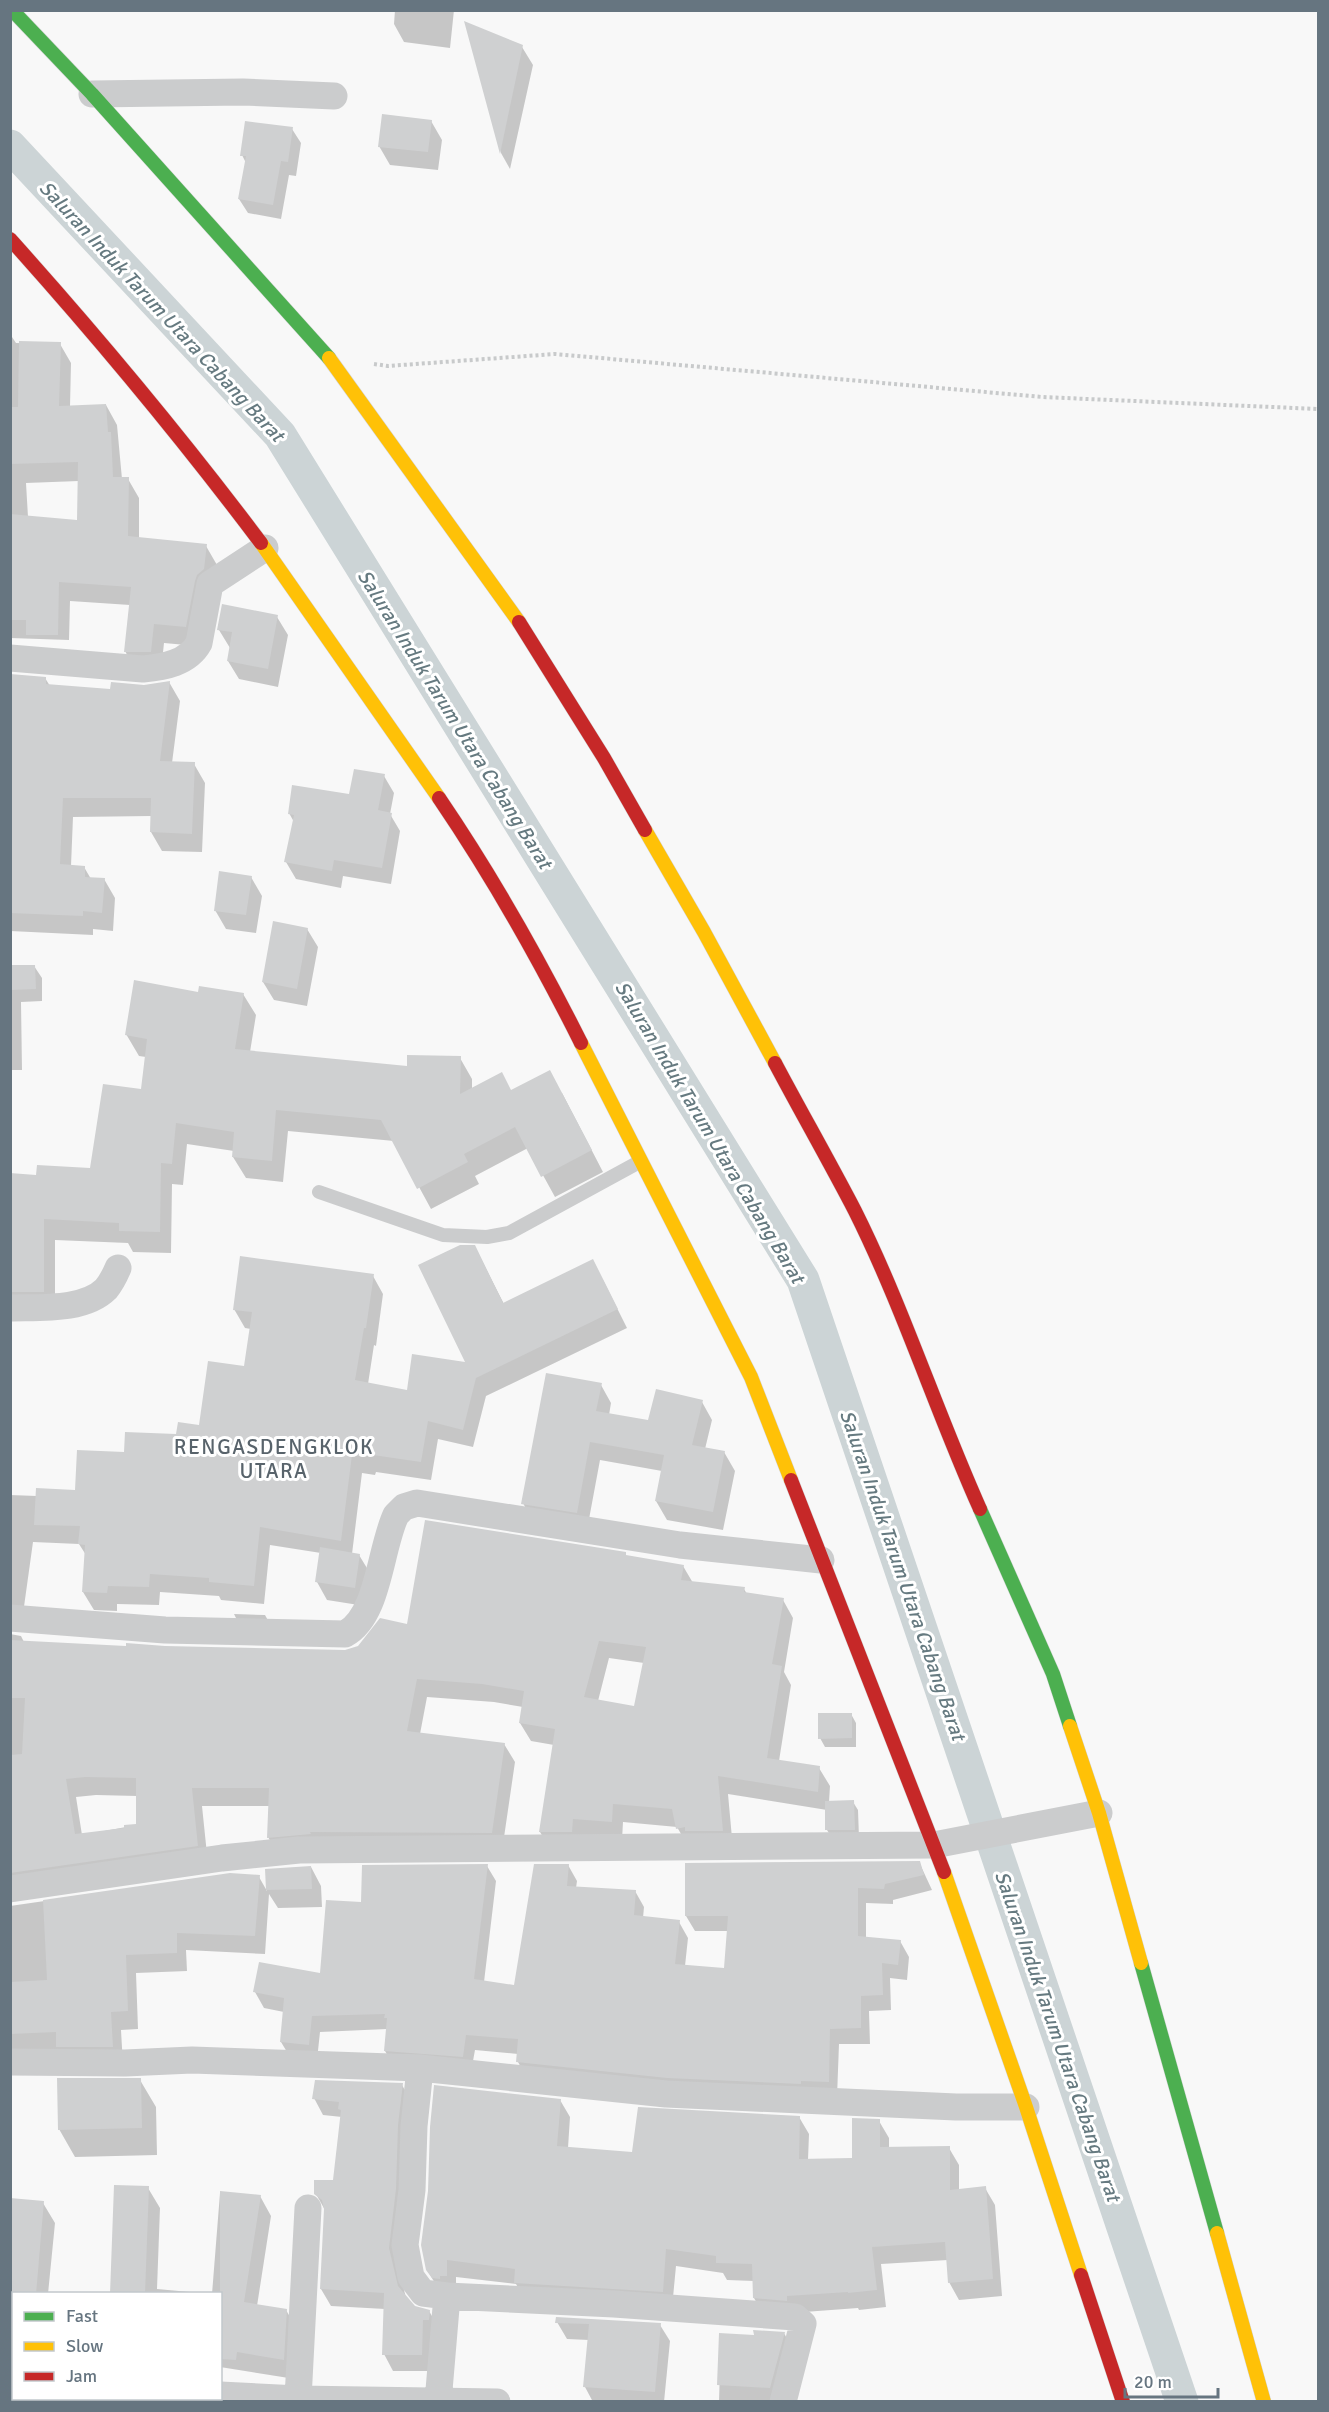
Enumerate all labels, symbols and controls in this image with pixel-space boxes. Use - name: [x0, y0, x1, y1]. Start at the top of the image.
- water label: Saluran Induk Tarum Utara Cabang Barat: [34, 176, 291, 448]
- water label: Saluran Induk Tarum Utara Cabang Barat: [352, 565, 558, 875]
- water label: Saluran Induk Tarum Utara Cabang Barat: [609, 977, 811, 1289]
- water label: Saluran Induk Tarum Utara Cabang Barat: [834, 1407, 972, 1745]
- district label: RENGASDENGKLOK UTARA: [174, 1434, 374, 1484]
- water label: Saluran Induk Tarum Utara Cabang Barat: [989, 1868, 1127, 2206]
- legend: [12, 2292, 222, 2400]
- text: Fast: [66, 2305, 98, 2327]
- text: Slow: [66, 2335, 103, 2357]
- scale bar: [1125, 2361, 1218, 2399]
- text: Jam: [66, 2365, 97, 2387]
- text: 20 m: [1134, 2371, 1172, 2393]

